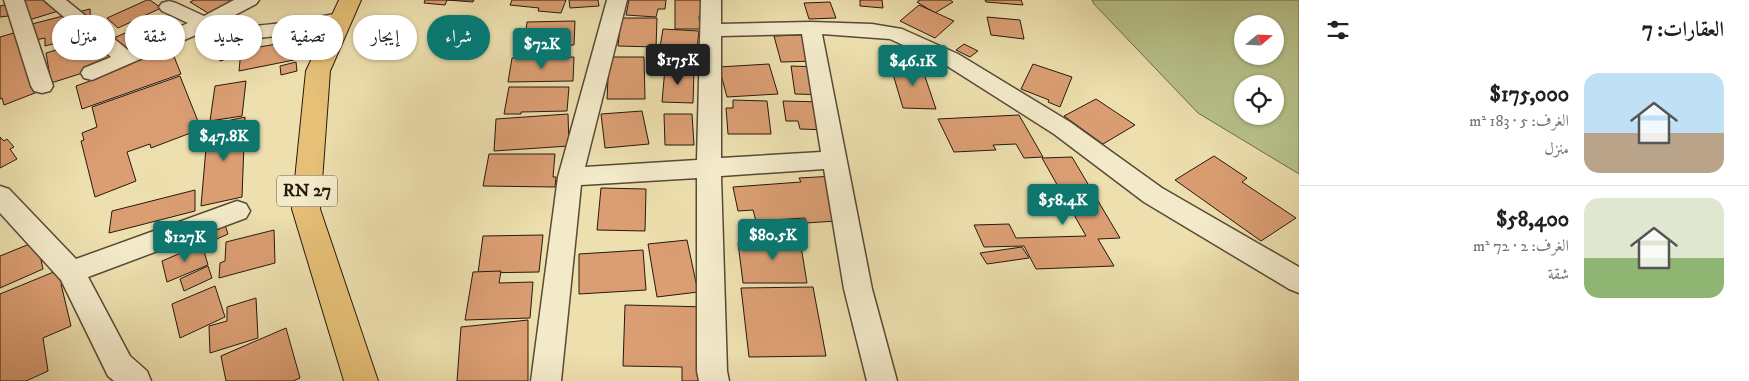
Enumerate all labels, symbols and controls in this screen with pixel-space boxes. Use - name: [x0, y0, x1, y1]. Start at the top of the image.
- chip: منزل: [52, 15, 115, 60]
- chip: شقة: [125, 15, 185, 60]
- chip: جديد: [195, 15, 262, 60]
- chip: تصفية: [272, 15, 343, 60]
- chip: إيجار: [353, 15, 417, 60]
- chip: شراء: [427, 15, 490, 60]
- north arrow: [1234, 15, 1284, 65]
- map controls: [1234, 15, 1284, 125]
- icon: filters: [1324, 16, 1352, 44]
- text: العقارات: 7: [1642, 17, 1724, 43]
- pin: $72K: [512, 28, 572, 70]
- text: $72K: [524, 34, 560, 54]
- pin: $175K: [643, 44, 713, 86]
- pin: $46.1K: [872, 44, 954, 87]
- text: $175K: [657, 50, 699, 70]
- text: $46.1K: [889, 51, 937, 71]
- button: locate: [1234, 75, 1284, 125]
- text: $175,000: [1489, 82, 1569, 108]
- icon: home: [1624, 93, 1684, 153]
- text: الغرف: 5 · 183 m²: [1469, 111, 1569, 131]
- pin: $47.8K: [183, 120, 265, 162]
- text: $47.8K: [200, 126, 248, 146]
- text: منزل: [1544, 139, 1569, 159]
- road number: RN 27: [277, 176, 337, 207]
- pin: $58.4K: [1022, 184, 1104, 226]
- text: $58.4K: [1038, 190, 1088, 210]
- text: $58,400: [1496, 207, 1569, 233]
- pin: $80.5K: [732, 218, 814, 261]
- icon: home: [1624, 218, 1684, 278]
- pin: $127K: [150, 220, 220, 263]
- text: $80.5K: [749, 225, 797, 245]
- text: $127K: [164, 227, 206, 247]
- text: الغرف: 2 · 72 m²: [1473, 236, 1569, 256]
- text: شقة: [1548, 264, 1569, 284]

